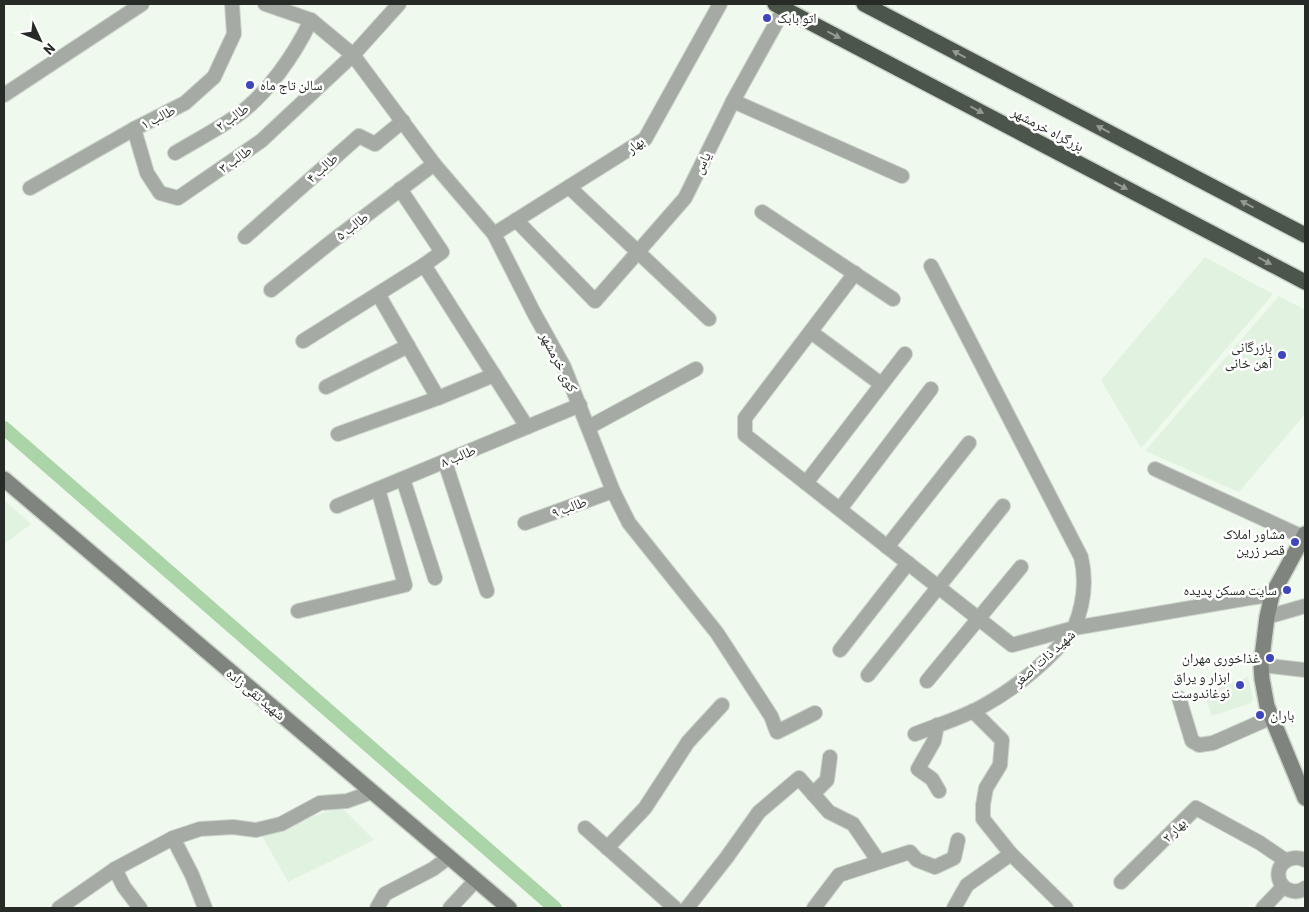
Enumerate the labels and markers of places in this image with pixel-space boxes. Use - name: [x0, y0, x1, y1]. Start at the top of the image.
- place label: اتو بابک: [777, 9, 817, 27]
- marker: اتو بابک: [761, 12, 773, 24]
- place label: سالن تاج ماه: [260, 76, 322, 95]
- marker: سالن تاج ماه: [244, 79, 256, 91]
- place label: بازرگانی آهن خانی: [1225, 338, 1272, 372]
- marker: بازرگانی آهن خانی: [1276, 349, 1288, 361]
- place label: مشاور املاک قصر زرین: [1223, 525, 1285, 559]
- marker: مشاور املاک قصر زرین: [1289, 536, 1301, 548]
- place label: سایت مسکن پدیده: [1184, 581, 1277, 599]
- marker: سایت مسکن پدیده: [1281, 584, 1293, 596]
- place label: غذاخوری مهران: [1182, 649, 1260, 667]
- marker: غذاخوری مهران: [1264, 652, 1276, 664]
- place label: ابزار و یراق نوغاندوست: [1171, 668, 1230, 702]
- marker: ابزار و یراق نوغاندوست: [1234, 679, 1246, 691]
- place label: باران: [1270, 706, 1294, 724]
- marker: باران: [1254, 709, 1266, 721]

